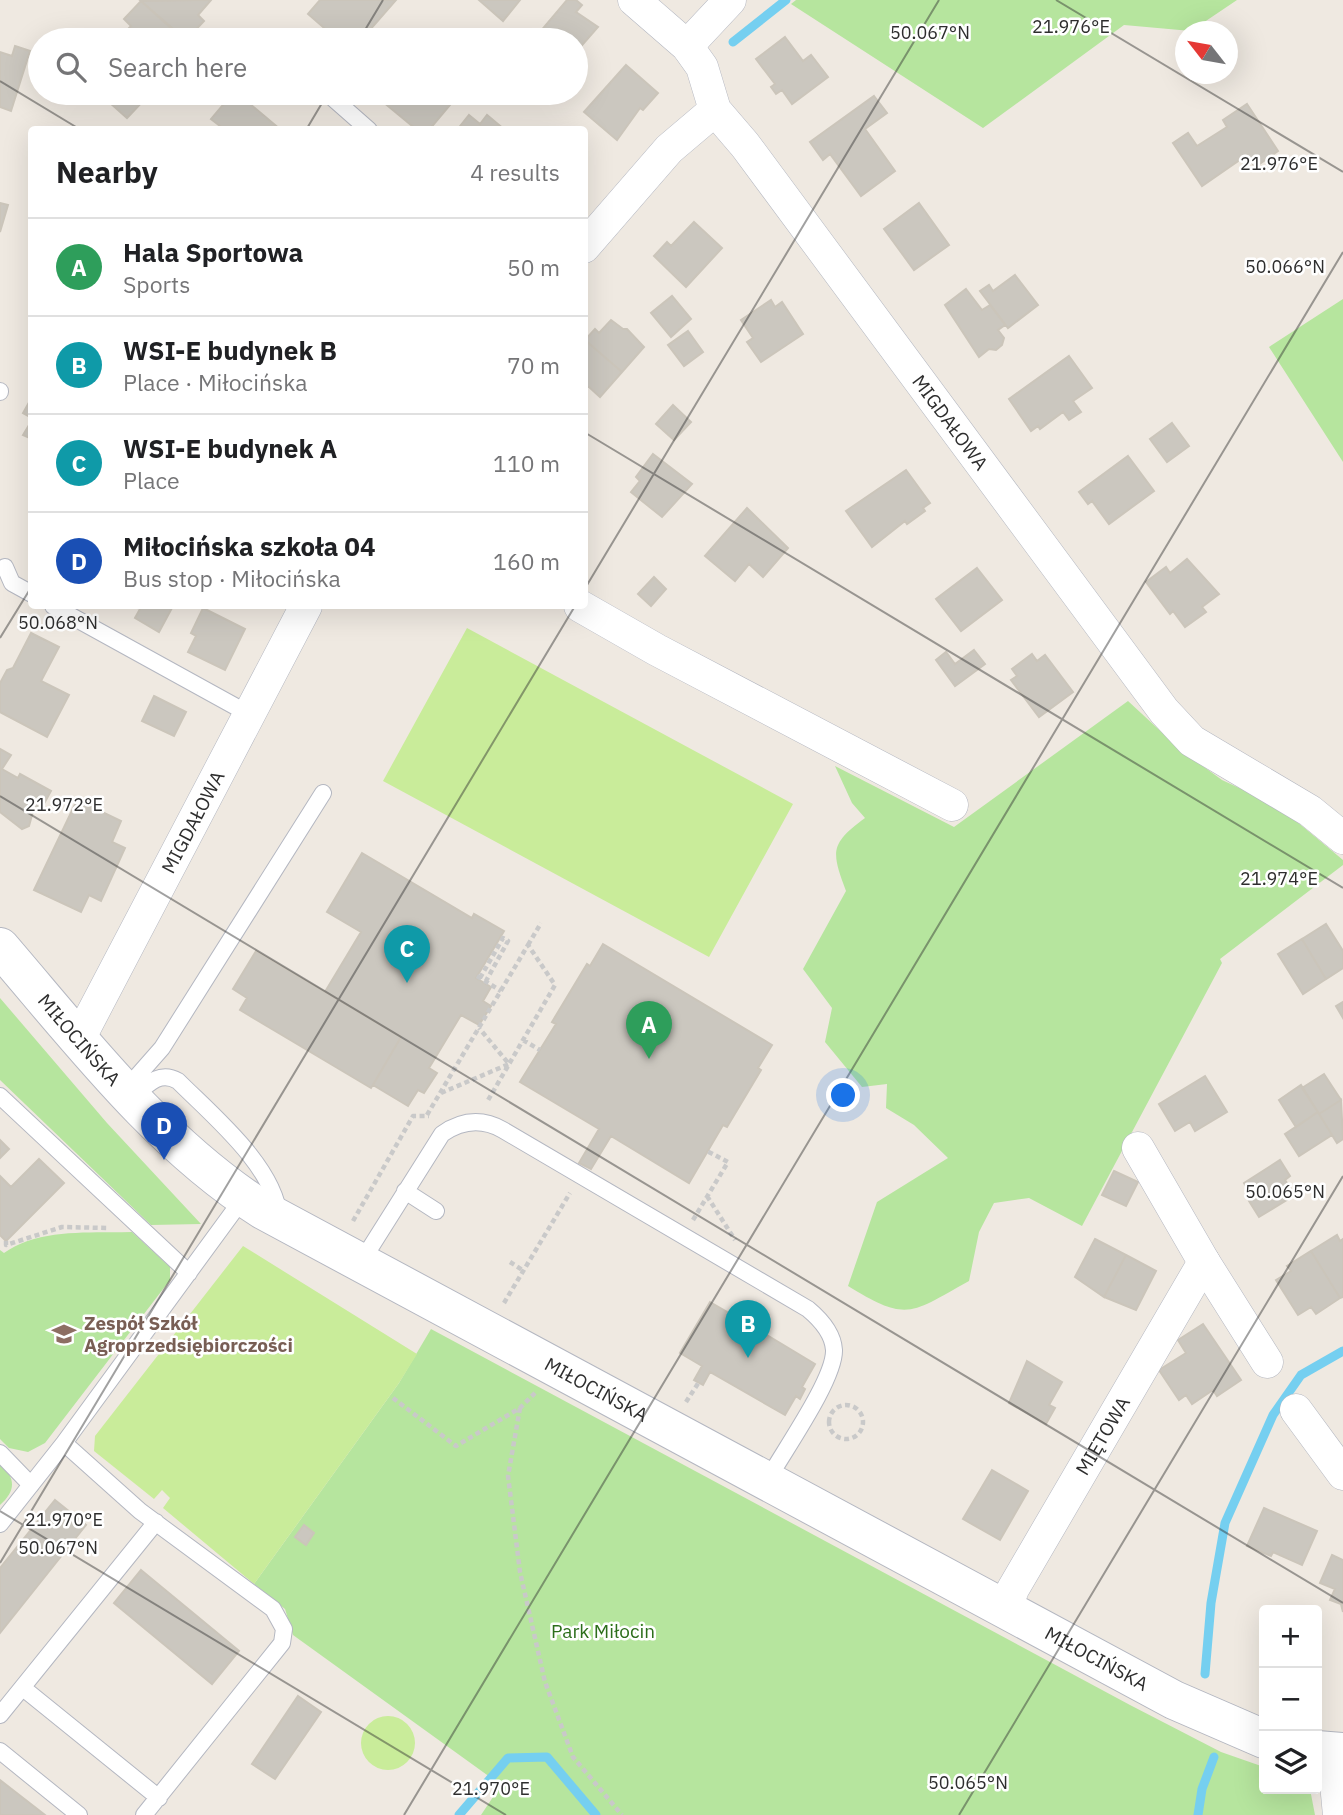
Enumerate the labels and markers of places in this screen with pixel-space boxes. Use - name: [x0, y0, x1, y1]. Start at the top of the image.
- pin: C: [384, 925, 430, 983]
- pin: A: [626, 1001, 672, 1059]
- pin: D: [141, 1102, 187, 1160]
- pin: B: [725, 1300, 771, 1358]
- place label: Zespół Szkół Agroprzedsiębiorczości: [84, 1311, 293, 1357]
- school or university icon: Zespół Szkół Agroprzedsiębiorczości: [50, 1320, 78, 1348]

